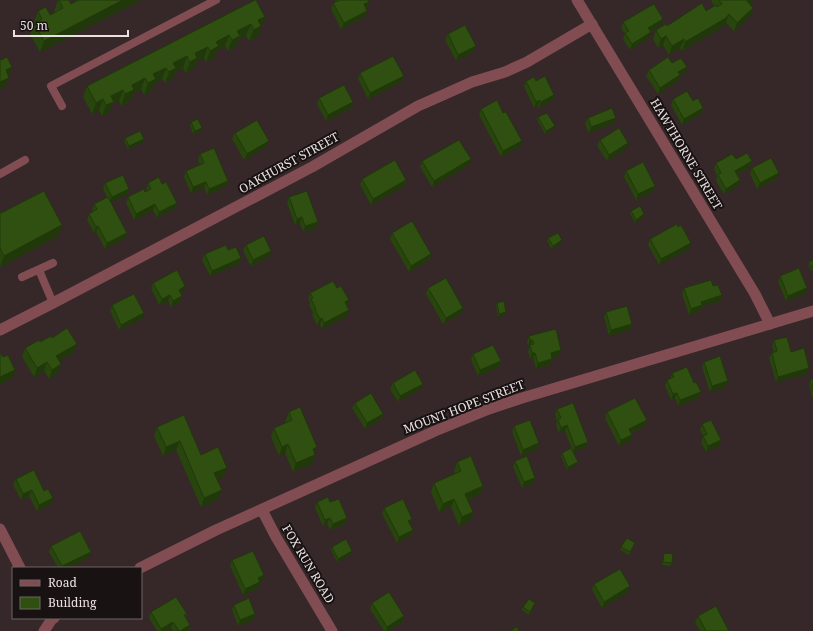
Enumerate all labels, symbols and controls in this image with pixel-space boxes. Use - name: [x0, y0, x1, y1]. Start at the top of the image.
- scale bar: [14, 12, 128, 38]
- text: 50 m: [20, 17, 48, 34]
- street label: HAWTHORNE STREET: [646, 95, 727, 213]
- street label: OAKHURST STREET: [236, 128, 342, 197]
- street label: MOUNT HOPE STREET: [401, 375, 527, 437]
- street label: FOX RUN ROAD: [278, 521, 339, 606]
- legend: [12, 567, 142, 619]
- text: Road: [48, 574, 78, 591]
- text: Building: [48, 594, 97, 611]

